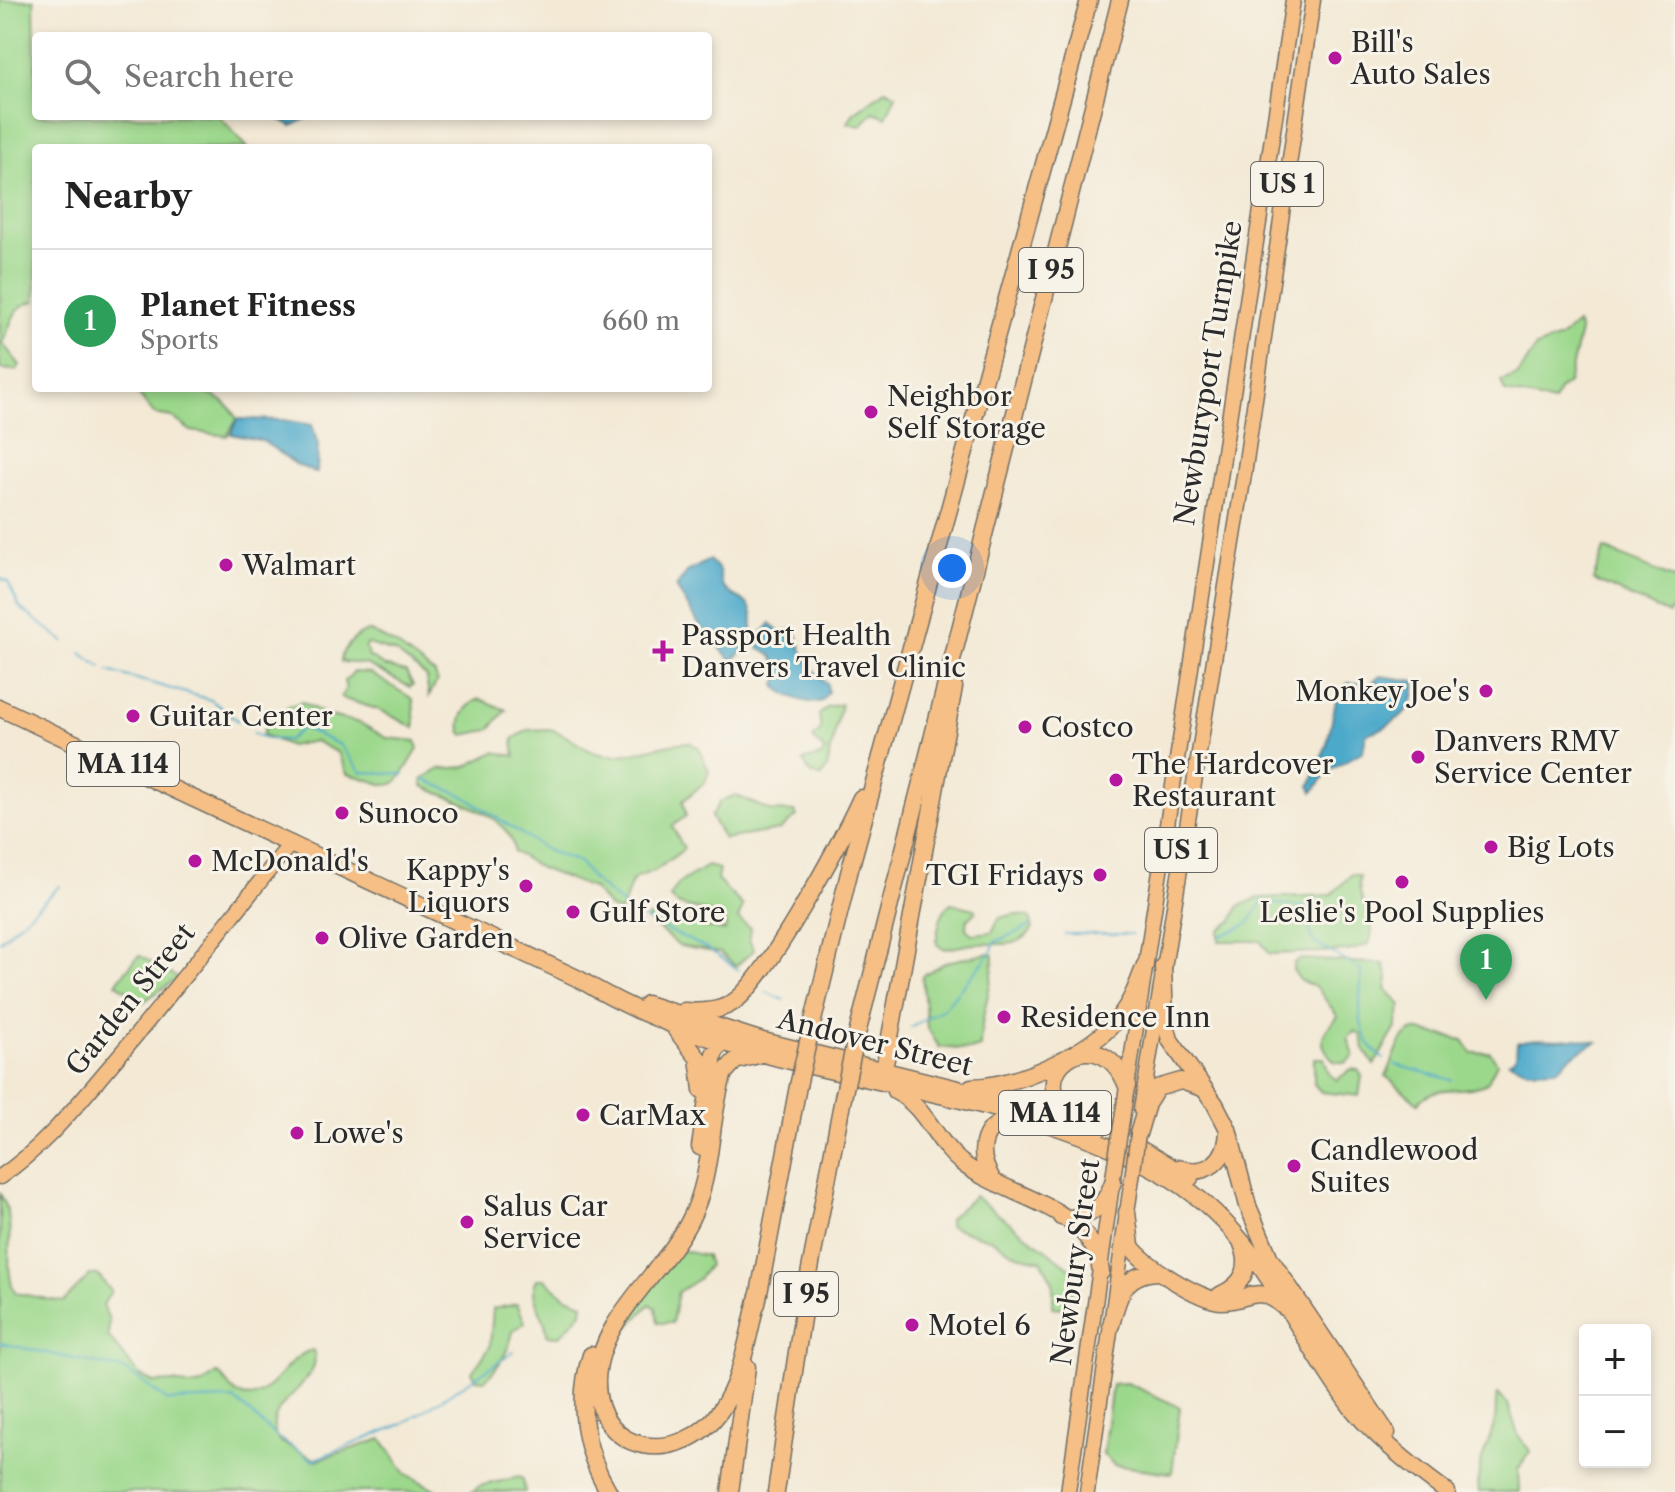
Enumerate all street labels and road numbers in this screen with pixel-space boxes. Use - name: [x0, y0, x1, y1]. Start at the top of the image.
- road number: US 1: [1251, 162, 1323, 206]
- street label: Newburyport Turnpike: [1167, 218, 1249, 528]
- road number: I 95: [1019, 248, 1083, 292]
- road number: MA 114: [67, 742, 179, 786]
- road number: US 1: [1145, 828, 1217, 872]
- street label: Garden Street: [58, 916, 202, 1082]
- street label: Andover Street: [773, 1001, 976, 1083]
- road number: MA 114: [999, 1091, 1111, 1135]
- street label: Newbury Street: [1044, 1156, 1106, 1368]
- road number: I 95: [774, 1272, 838, 1316]

